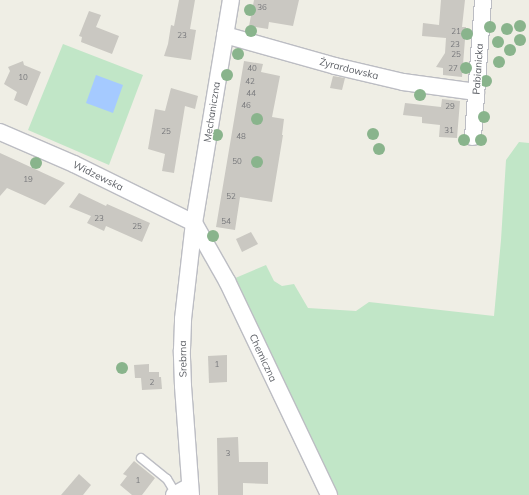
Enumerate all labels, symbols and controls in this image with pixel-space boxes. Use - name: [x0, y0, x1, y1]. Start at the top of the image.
- house number: 36: [257, 3, 267, 13]
- house number: 21: [451, 27, 461, 37]
- house number: 23: [177, 31, 187, 41]
- house number: 23: [450, 40, 460, 50]
- street label: Pabianicka: [470, 43, 486, 95]
- house number: 25: [451, 50, 461, 60]
- street label: Żyrardowska: [318, 56, 380, 82]
- house number: 40: [247, 64, 257, 74]
- house number: 27: [448, 64, 458, 74]
- house number: 10: [18, 73, 28, 83]
- house number: 42: [245, 77, 255, 87]
- street label: Mechaniczna: [201, 81, 223, 143]
- house number: 44: [246, 89, 256, 99]
- house number: 46: [241, 101, 251, 111]
- house number: 29: [445, 102, 455, 112]
- house number: 31: [444, 126, 454, 136]
- house number: 25: [161, 127, 171, 137]
- house number: 48: [236, 132, 246, 142]
- house number: 50: [232, 157, 242, 167]
- street label: Widzewska: [71, 159, 125, 193]
- house number: 19: [23, 175, 33, 185]
- house number: 52: [226, 192, 236, 202]
- house number: 23: [94, 214, 104, 224]
- house number: 54: [221, 217, 231, 227]
- house number: 25: [132, 222, 142, 232]
- street label: Chemiczna: [247, 332, 279, 384]
- street label: Srebrna: [177, 341, 189, 377]
- house number: 1: [215, 360, 219, 370]
- house number: 2: [150, 378, 154, 388]
- house number: 3: [226, 449, 230, 459]
- house number: 1: [136, 476, 140, 486]

